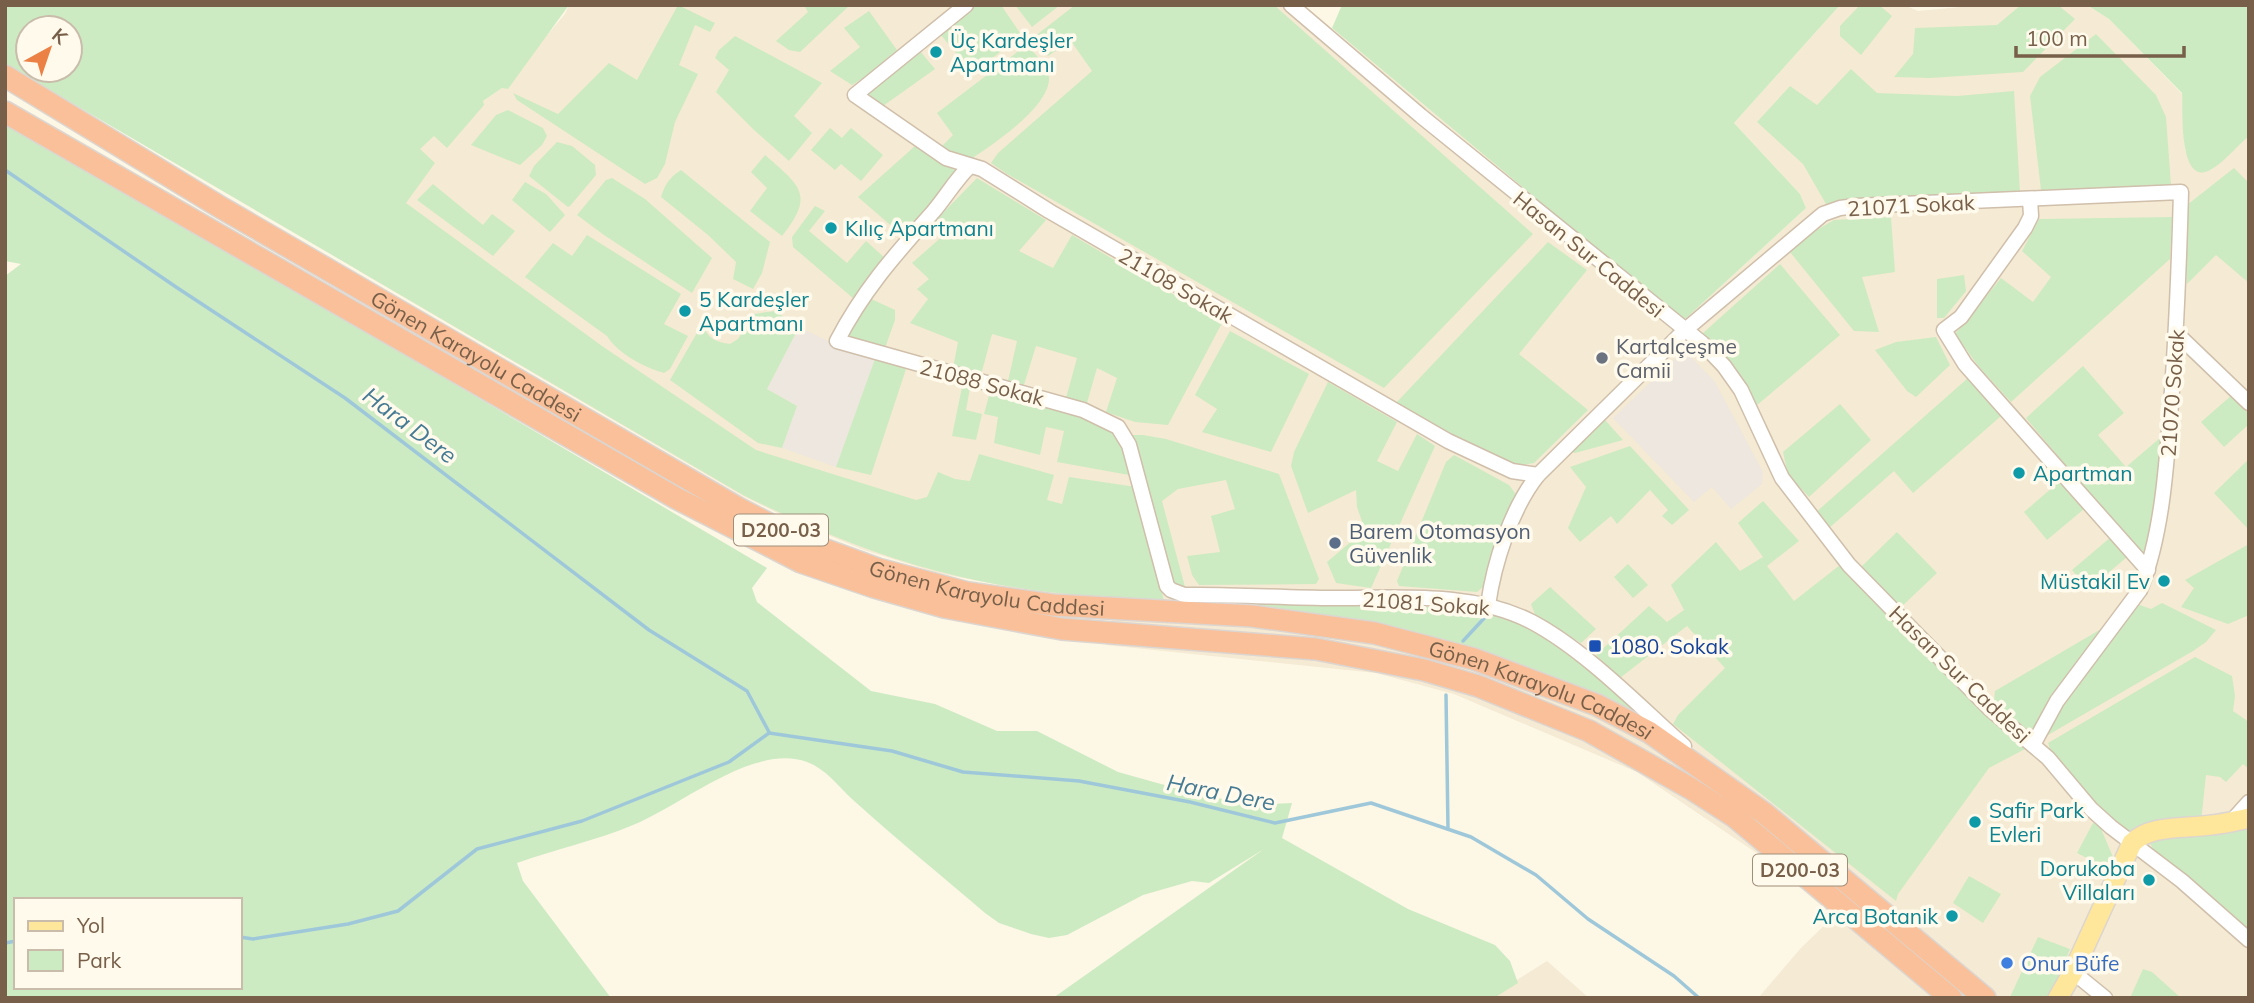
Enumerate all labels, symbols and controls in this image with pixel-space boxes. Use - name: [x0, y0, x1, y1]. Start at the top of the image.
- north arrow: [14, 14, 84, 84]
- scale bar: [2016, 14, 2184, 58]
- text: K: [47, 23, 74, 50]
- text: 100 m: [2026, 25, 2088, 51]
- place label: Üç Kardeşler Apartmanı: [950, 27, 1073, 77]
- marker: Üç Kardeşler Apartmanı: [928, 44, 944, 60]
- street label: Hasan Sur Caddesi: [1508, 185, 1670, 323]
- street label: 21071 Sokak: [1847, 189, 1976, 221]
- place label: Kılıç Apartmanı: [845, 215, 994, 241]
- marker: Kılıç Apartmanı: [823, 220, 839, 236]
- street label: 21108 Sokak: [1114, 242, 1238, 328]
- street label: Gönen Karayolu Caddesi: [366, 285, 586, 427]
- place label: 5 Kardeşler Apartmanı: [699, 286, 809, 336]
- marker: 5 Kardeşler Apartmanı: [677, 303, 693, 319]
- street label: 21070 Sokak: [2155, 328, 2189, 458]
- place label: Kartalçeşme Camii: [1616, 333, 1737, 383]
- marker: Kartalçeşme Camii: [1594, 350, 1610, 366]
- street label: 21088 Sokak: [917, 353, 1047, 411]
- water label: Hara Dere: [357, 380, 463, 470]
- place label: Apartman: [2033, 460, 2133, 486]
- marker: Apartman: [2011, 465, 2027, 481]
- road number: D200-03: [734, 514, 828, 545]
- place label: Barem Otomasyon Güvenlik: [1349, 518, 1531, 568]
- marker: Barem Otomasyon Güvenlik: [1327, 535, 1343, 551]
- street label: Gönen Karayolu Caddesi: [866, 554, 1105, 621]
- place label: Müstakil Ev: [2040, 568, 2150, 594]
- marker: Müstakil Ev: [2156, 573, 2172, 589]
- street label: 21081 Sokak: [1361, 586, 1491, 620]
- street label: Hasan Sur Caddesi: [1884, 600, 2036, 748]
- place label: 1080. Sokak: [1609, 633, 1729, 659]
- street label: Gönen Karayolu Caddesi: [1426, 635, 1659, 744]
- marker: 1080. Sokak: [1587, 638, 1603, 654]
- water label: Hara Dere: [1164, 767, 1278, 817]
- place label: Safir Park Evleri: [1989, 797, 2084, 847]
- marker: Safir Park Evleri: [1967, 814, 1983, 830]
- road number: D200-03: [1753, 855, 1847, 886]
- place label: Dorukoba Villaları: [2040, 855, 2135, 905]
- marker: Dorukoba Villaları: [2141, 872, 2157, 888]
- legend: [14, 898, 242, 989]
- place label: Arca Botanik: [1812, 903, 1938, 929]
- marker: Arca Botanik: [1944, 908, 1960, 924]
- text: Yol: [76, 912, 105, 938]
- text: Park: [77, 947, 121, 973]
- place label: Onur Büfe: [2021, 950, 2119, 976]
- marker: Onur Büfe: [1999, 955, 2015, 971]

